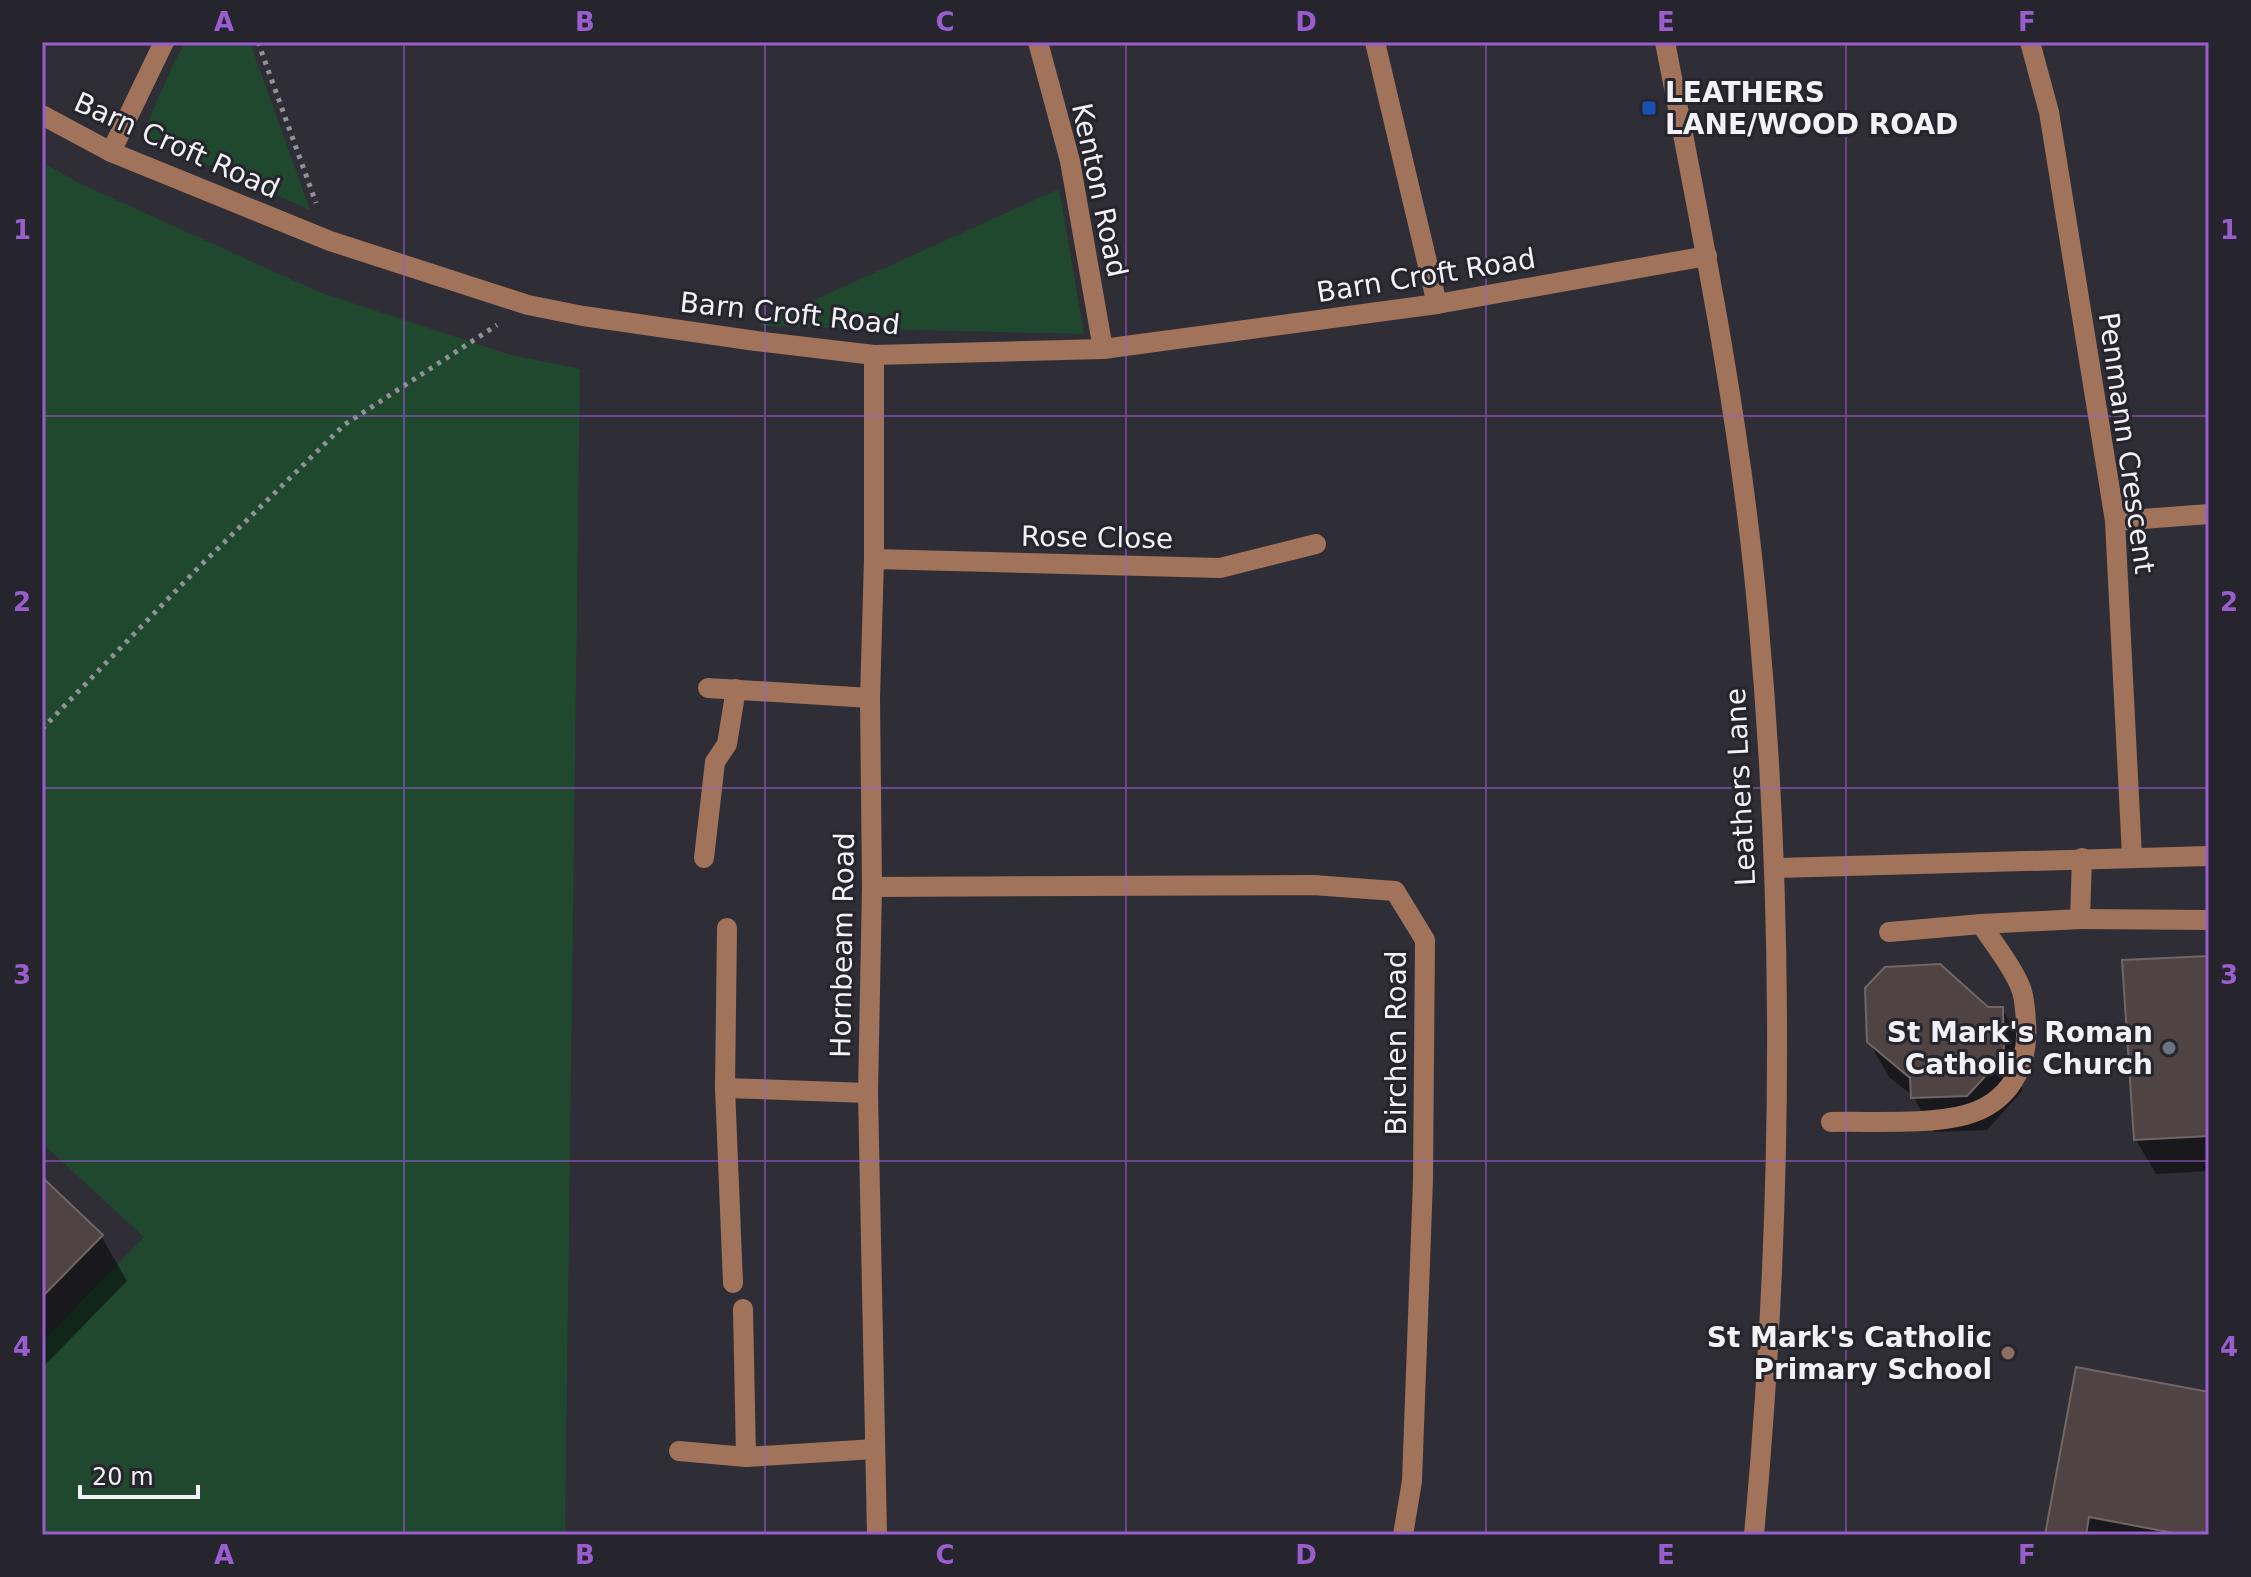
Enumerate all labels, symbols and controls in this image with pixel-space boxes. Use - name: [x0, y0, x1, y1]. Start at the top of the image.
- text: A: [214, 7, 234, 37]
- text: B: [575, 7, 595, 37]
- text: C: [935, 7, 955, 37]
- text: D: [1295, 7, 1317, 37]
- text: E: [1657, 7, 1675, 37]
- text: F: [2018, 7, 2036, 37]
- place label: LEATHERS LANE/WOOD ROAD: [1665, 76, 1958, 141]
- street label: Barn Croft Road: [69, 85, 285, 206]
- marker: LEATHERS LANE/WOOD ROAD: [1640, 99, 1658, 117]
- street label: Kenton Road: [1065, 100, 1134, 280]
- text: 1: [13, 215, 31, 245]
- text: 1: [2220, 215, 2238, 245]
- street label: Barn Croft Road: [1314, 242, 1538, 309]
- street label: Barn Croft Road: [678, 286, 902, 341]
- street label: Penmann Crescent: [2092, 310, 2161, 576]
- street label: Rose Close: [1021, 520, 1173, 555]
- text: 2: [13, 587, 31, 617]
- text: 2: [2220, 587, 2238, 617]
- street label: Leathers Lane: [1719, 687, 1762, 887]
- street label: Hornbeam Road: [824, 832, 861, 1058]
- street label: Birchen Road: [1380, 950, 1413, 1136]
- text: 3: [13, 960, 31, 990]
- text: 3: [2220, 960, 2238, 990]
- place label: St Mark's Roman Catholic Church: [1887, 1016, 2153, 1081]
- marker: St Mark's Roman Catholic Church: [2160, 1039, 2178, 1057]
- place label: St Mark's Catholic Primary School: [1707, 1321, 1992, 1386]
- text: 4: [13, 1332, 31, 1362]
- text: 4: [2220, 1332, 2238, 1362]
- marker: St Mark's Catholic Primary School: [1999, 1344, 2017, 1362]
- scale bar: [80, 1449, 198, 1499]
- text: 20 m: [92, 1463, 154, 1491]
- text: A: [214, 1540, 234, 1570]
- text: B: [575, 1540, 595, 1570]
- text: C: [935, 1540, 955, 1570]
- text: D: [1295, 1540, 1317, 1570]
- text: E: [1657, 1540, 1675, 1570]
- text: F: [2018, 1540, 2036, 1570]

